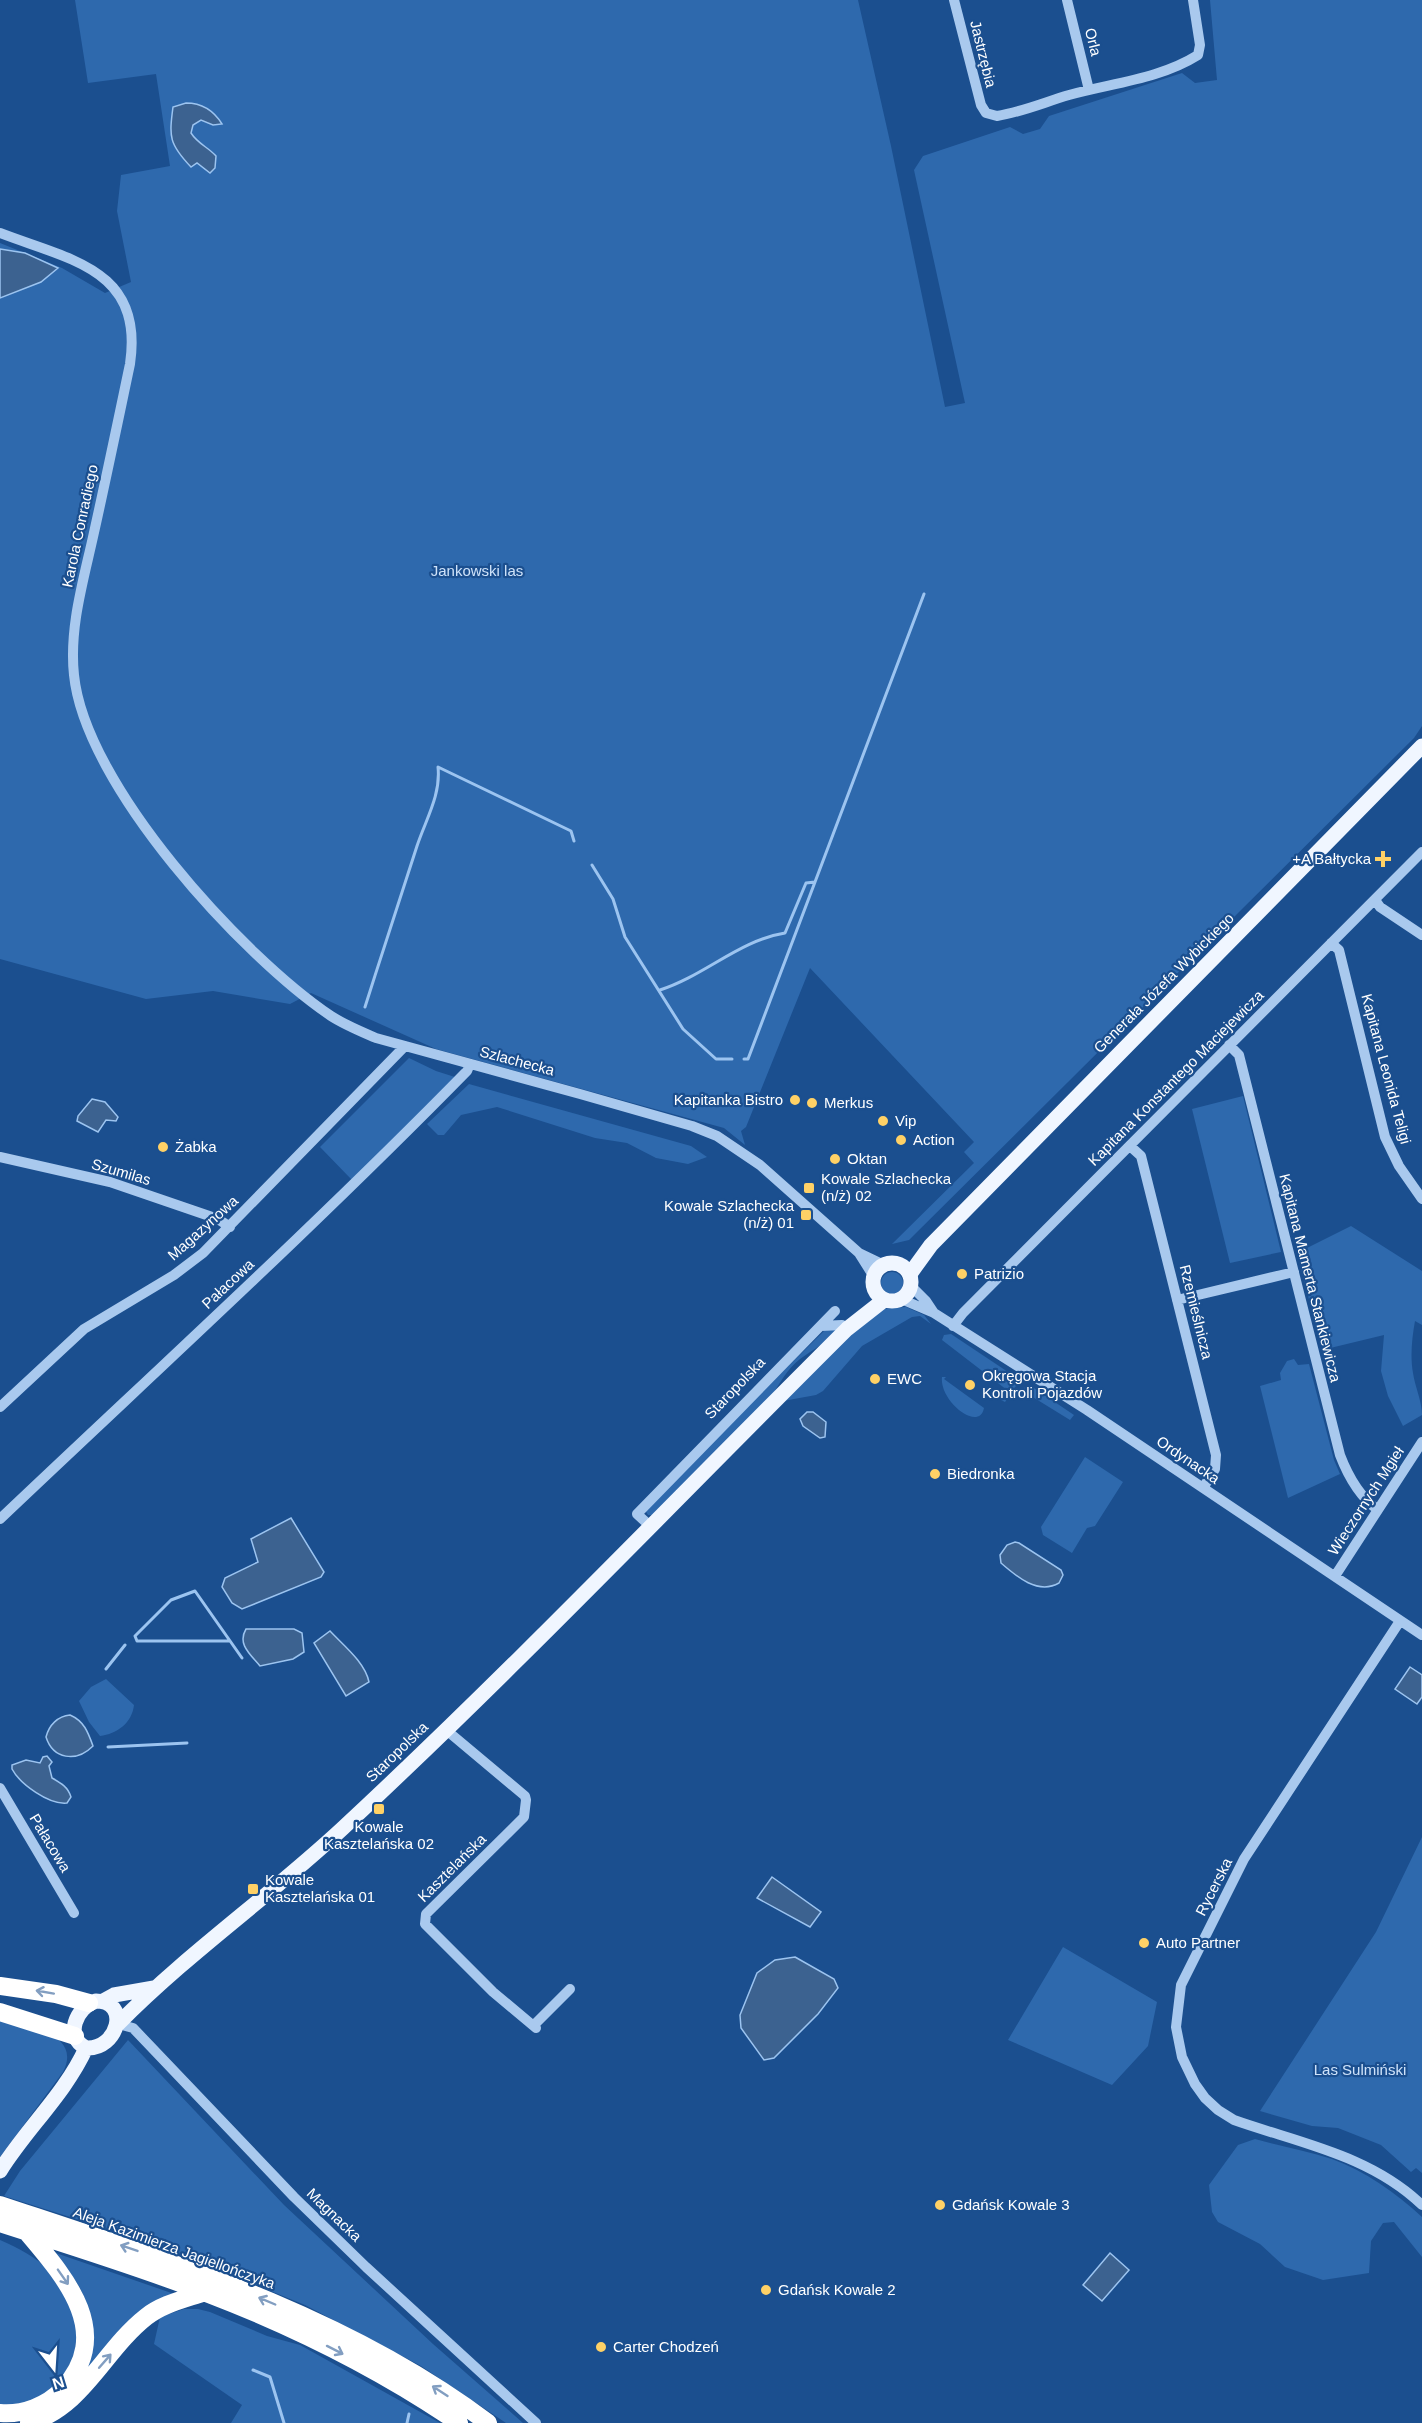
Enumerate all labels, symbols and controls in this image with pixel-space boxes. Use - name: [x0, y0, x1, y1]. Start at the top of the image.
- street label: Jastrzębia: [967, 19, 1000, 90]
- street label: Orla: [1082, 26, 1105, 58]
- street label: Karola Conradiego: [58, 463, 101, 589]
- park label: Jankowski las: [431, 562, 523, 579]
- place label: +A Bałtycka: [1292, 850, 1372, 867]
- marker: +A Bałtycka: [1376, 852, 1390, 866]
- street label: Generała Józefa Wybickiego: [1090, 909, 1237, 1056]
- street label: Kapitana Konstantego Maciejewicza: [1084, 986, 1267, 1169]
- street label: Kapitana Leonida Teligi: [1358, 992, 1415, 1146]
- street label: Szlachecka: [478, 1042, 557, 1079]
- place label: Kapitanka Bistro: [674, 1091, 783, 1108]
- marker: Kapitanka Bistro: [788, 1093, 802, 1107]
- place label: Merkus: [824, 1094, 873, 1111]
- marker: Merkus: [805, 1096, 819, 1110]
- place label: Vip: [895, 1112, 916, 1129]
- marker: Vip: [876, 1114, 890, 1128]
- place label: Action: [913, 1131, 955, 1148]
- marker: Action: [894, 1133, 908, 1147]
- place label: Żabka: [175, 1138, 217, 1155]
- marker: Żabka: [156, 1140, 170, 1154]
- place label: Oktan: [847, 1150, 887, 1167]
- marker: Oktan: [828, 1152, 842, 1166]
- street label: Szumilas: [90, 1155, 153, 1188]
- place label: Kowale Szlachecka (n/ż) 02: [821, 1170, 952, 1204]
- street label: Kapitana Mamerta Stankiewicza: [1276, 1172, 1345, 1385]
- marker: Kowale Szlachecka (n/ż) 02: [802, 1181, 816, 1195]
- street label: Magazynowa: [164, 1191, 242, 1264]
- place label: Kowale Szlachecka (n/ż) 01: [664, 1197, 795, 1231]
- marker: Kowale Szlachecka (n/ż) 01: [799, 1208, 813, 1222]
- street label: Pałacowa: [198, 1255, 258, 1312]
- street label: Rzemieślnicza: [1177, 1263, 1217, 1361]
- place label: Patrizio: [974, 1265, 1024, 1282]
- marker: Patrizio: [955, 1267, 969, 1281]
- street label: Staropolska: [701, 1353, 769, 1422]
- place label: Okręgowa Stacja Kontroli Pojazdów: [982, 1367, 1102, 1401]
- place label: EWC: [887, 1370, 922, 1387]
- marker: EWC: [868, 1372, 882, 1386]
- marker: Okręgowa Stacja Kontroli Pojazdów: [963, 1378, 977, 1392]
- street label: Ordynacka: [1153, 1432, 1224, 1487]
- street label: Wieczornych Mgieł: [1324, 1443, 1407, 1558]
- place label: Biedronka: [947, 1465, 1015, 1482]
- marker: Biedronka: [928, 1467, 942, 1481]
- street label: Staropolska: [362, 1718, 432, 1785]
- marker: Kowale Kasztelańska 02: [372, 1802, 386, 1816]
- street label: Pałacowa: [26, 1810, 75, 1876]
- place label: Kowale Kasztelańska 02: [324, 1818, 434, 1852]
- street label: Kasztelańska: [414, 1830, 490, 1905]
- street label: Rycerska: [1192, 1854, 1236, 1918]
- place label: Kowale Kasztelańska 01: [265, 1871, 375, 1905]
- marker: Kowale Kasztelańska 01: [246, 1882, 260, 1896]
- place label: Auto Partner: [1156, 1934, 1240, 1951]
- marker: Auto Partner: [1137, 1936, 1151, 1950]
- one-way arrow: [36, 1986, 55, 1997]
- park label: Las Sulmiński: [1314, 2061, 1406, 2078]
- street label: Magnacka: [304, 2184, 366, 2245]
- place label: Gdańsk Kowale 3: [952, 2196, 1070, 2213]
- marker: Gdańsk Kowale 3: [933, 2198, 947, 2212]
- street label: Aleja Kazimierza Jagiellończyka: [71, 2203, 278, 2292]
- one-way arrow: [120, 2241, 139, 2252]
- one-way arrow: [57, 2268, 69, 2284]
- place label: Gdańsk Kowale 2: [778, 2281, 896, 2298]
- marker: Gdańsk Kowale 2: [759, 2283, 773, 2297]
- one-way arrow: [258, 2295, 277, 2306]
- place label: Carter Chodzeń: [613, 2338, 719, 2355]
- north arrow: [24, 2339, 84, 2399]
- marker: Carter Chodzeń: [594, 2340, 608, 2354]
- one-way arrow: [326, 2344, 343, 2356]
- one-way arrow: [98, 2354, 112, 2369]
- text: N: [50, 2373, 66, 2393]
- one-way arrow: [431, 2384, 448, 2397]

